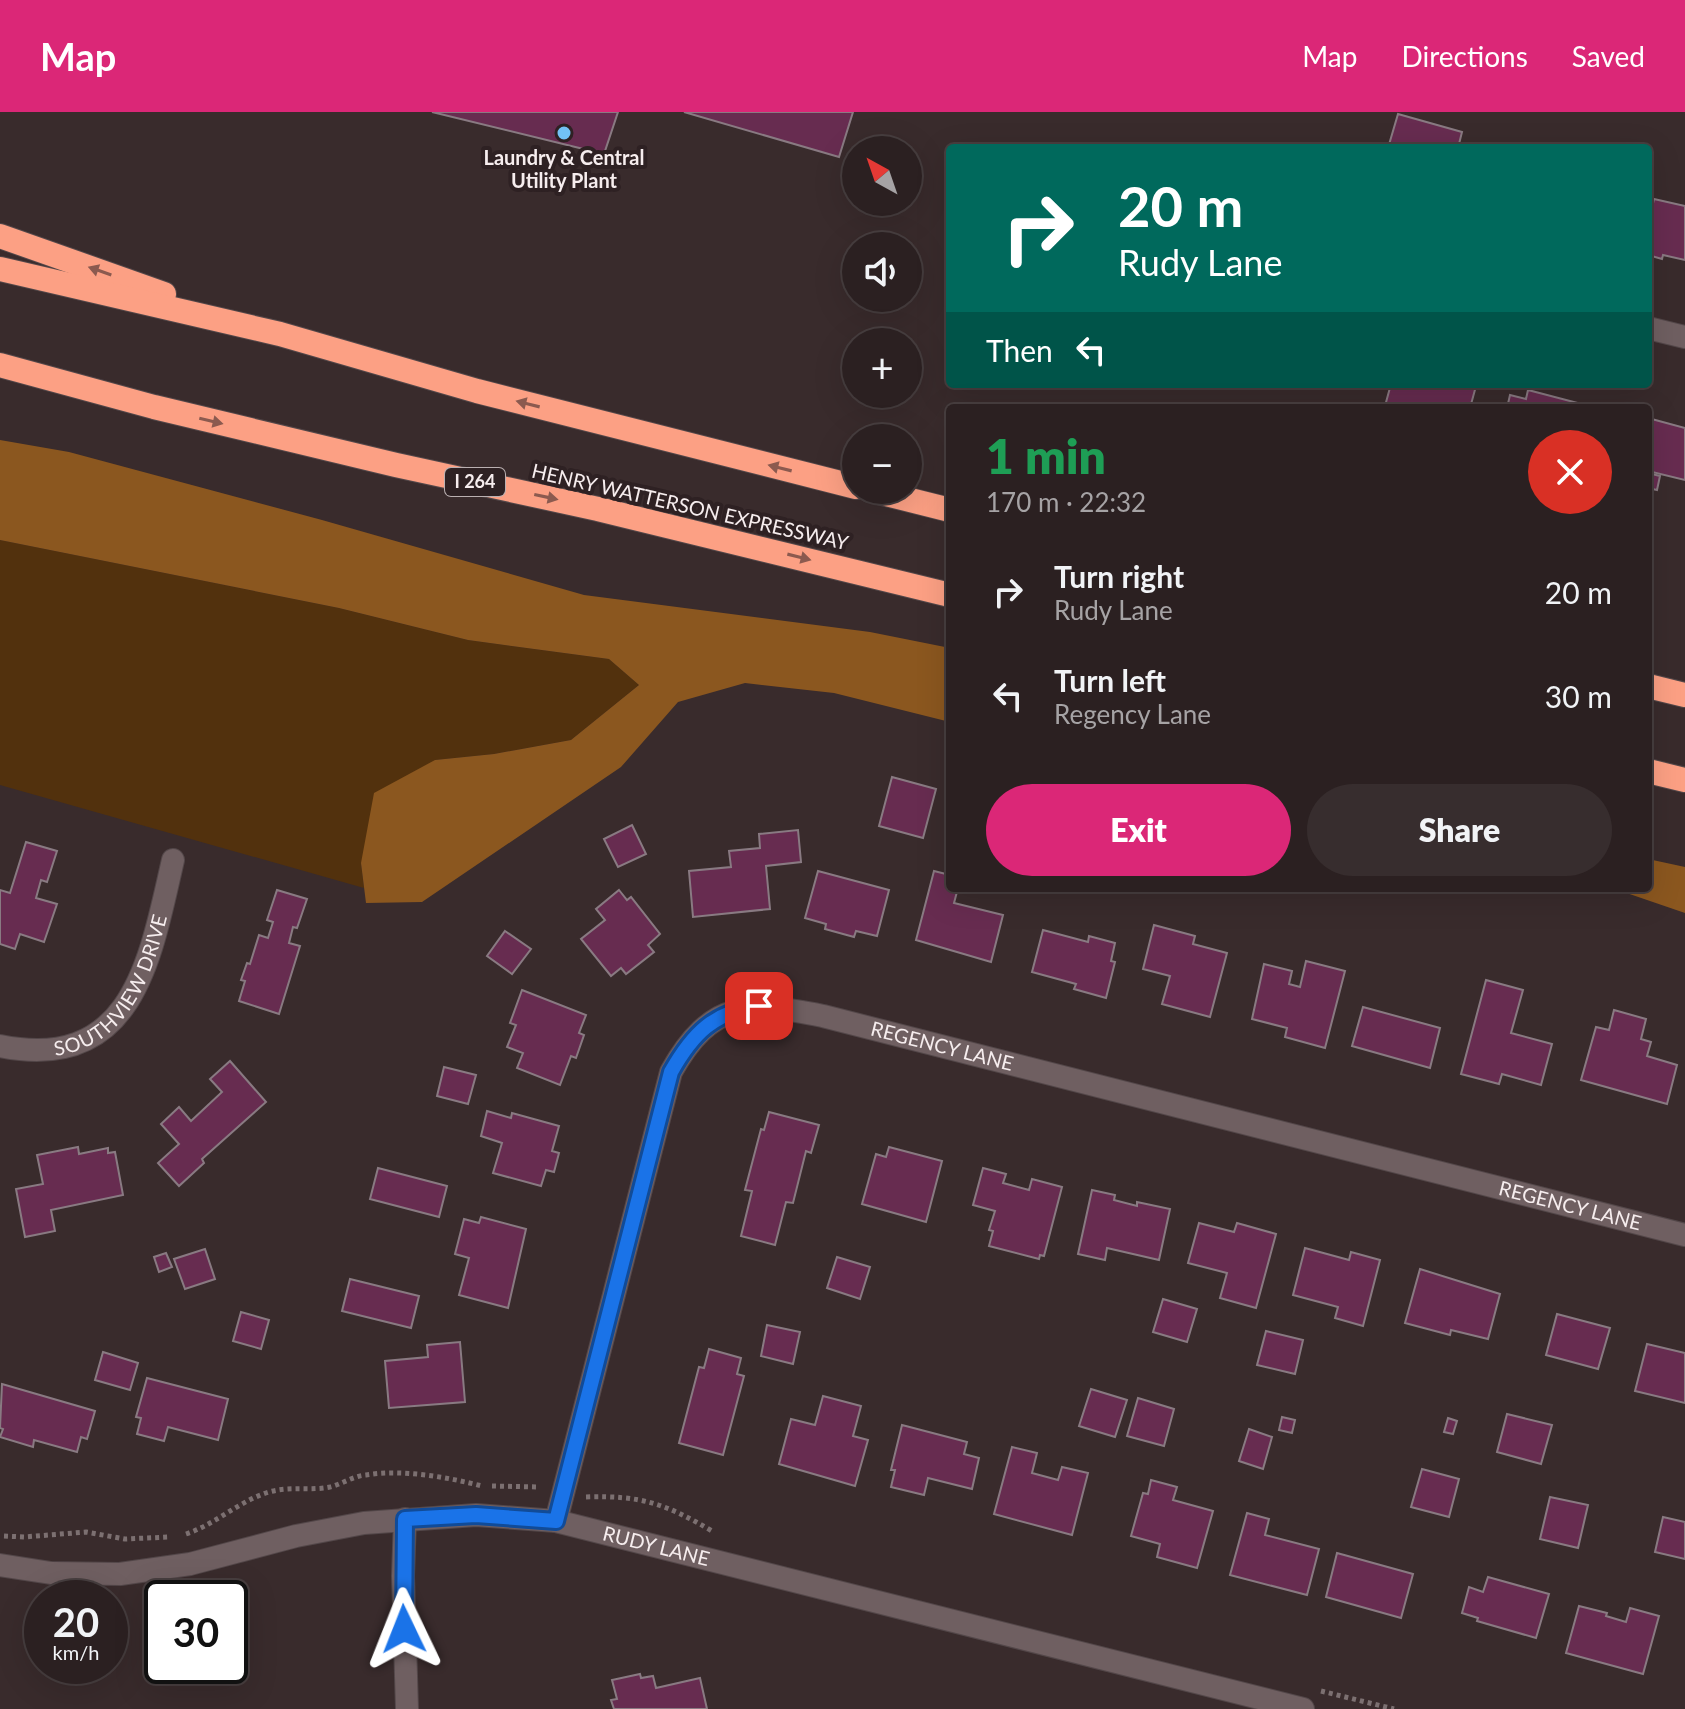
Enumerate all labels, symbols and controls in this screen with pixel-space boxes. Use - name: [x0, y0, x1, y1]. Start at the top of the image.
- text: Map: [40, 33, 116, 79]
- text: Map: [1302, 39, 1357, 73]
- text: Directions: [1401, 39, 1528, 73]
- text: Saved: [1572, 39, 1645, 73]
- marker: Laundry & Central Utility Plant: [555, 124, 573, 142]
- north arrow: [842, 136, 922, 216]
- map controls: [842, 136, 922, 504]
- place label: Laundry & Central Utility Plant: [484, 145, 644, 192]
- text: 20 m: [1118, 172, 1243, 239]
- icon: right: [986, 176, 1090, 280]
- button: sound: [842, 232, 922, 312]
- text: Rudy Lane: [1118, 240, 1282, 284]
- one-way arrow: [88, 265, 112, 277]
- button: +: [842, 328, 922, 408]
- icon: left: [1069, 328, 1113, 372]
- text: Then: [986, 332, 1053, 368]
- one-way arrow: [516, 398, 541, 410]
- one-way arrow: [198, 415, 223, 428]
- button: −: [842, 424, 922, 504]
- text: 1 min: [986, 427, 1106, 484]
- button: close: [1528, 430, 1612, 514]
- street label: HENRY WATTERSON EXPRESSWAY: [530, 458, 851, 554]
- one-way arrow: [768, 461, 793, 473]
- road number: I 264: [445, 468, 505, 496]
- text: 170 m · 22:32: [986, 486, 1146, 518]
- one-way arrow: [534, 491, 559, 504]
- one-way arrow: [787, 551, 812, 564]
- text: Turn right: [1054, 558, 1184, 594]
- icon: right: [986, 570, 1030, 614]
- text: 20 m: [1545, 574, 1612, 610]
- text: Rudy Lane: [1054, 594, 1173, 626]
- text: Turn left: [1054, 662, 1166, 698]
- icon: left: [986, 674, 1030, 718]
- text: 30 m: [1545, 678, 1612, 714]
- text: Regency Lane: [1054, 698, 1211, 730]
- button: Exit: [986, 784, 1291, 876]
- button: Share: [1307, 784, 1612, 876]
- street label: SOUTHVIEW DRIVE: [52, 912, 171, 1060]
- pin: [725, 972, 793, 1040]
- icon: arrive: [737, 984, 781, 1028]
- street label: REGENCY LANE: [869, 1016, 1016, 1075]
- street label: REGENCY LANE: [1497, 1175, 1644, 1234]
- street label: RUDY LANE: [601, 1520, 712, 1570]
- speed limit sign: 30: [144, 1580, 248, 1684]
- position arrow: [362, 1587, 446, 1671]
- text: 20: [53, 1598, 99, 1646]
- text: km/h: [53, 1640, 99, 1664]

